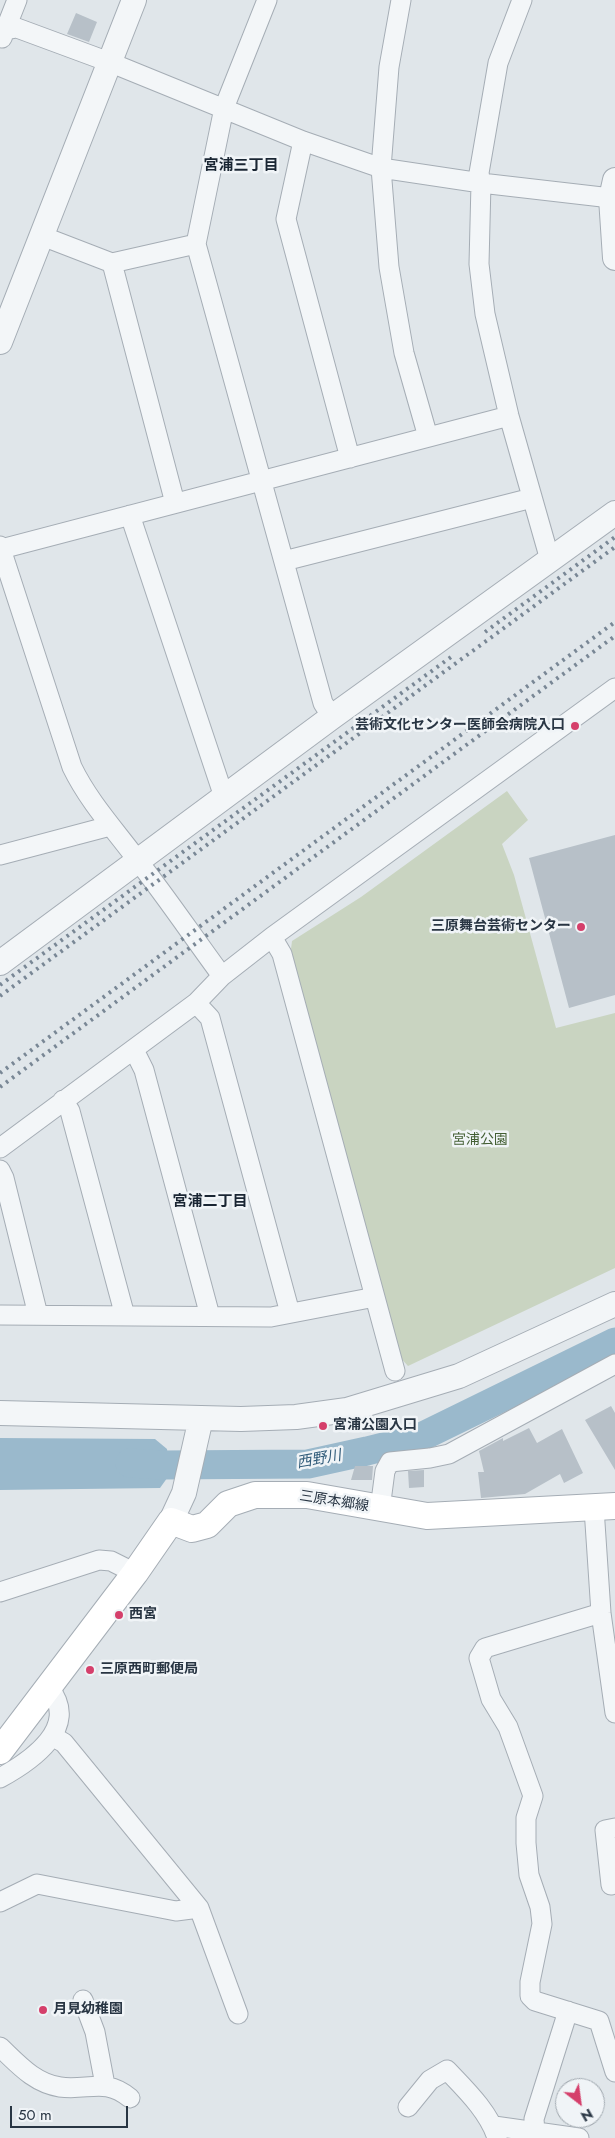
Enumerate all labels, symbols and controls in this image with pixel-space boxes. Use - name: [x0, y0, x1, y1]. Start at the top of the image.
- district label: 宮浦三丁目: [204, 157, 278, 175]
- place label: 芸術文化センター医師会病院入口: [355, 718, 565, 734]
- marker: 芸術文化センター医師会病院入口: [569, 720, 581, 732]
- place label: 三原舞台芸術センター: [431, 919, 571, 935]
- marker: 三原舞台芸術センター: [575, 921, 587, 933]
- park label: 宮浦公園: [452, 1133, 508, 1149]
- district label: 宮浦二丁目: [173, 1193, 247, 1211]
- place label: 宮浦公園入口: [333, 1418, 417, 1434]
- marker: 宮浦公園入口: [317, 1420, 329, 1432]
- water label: 西野川: [295, 1447, 343, 1473]
- street label: 三原本郷線: [298, 1488, 370, 1516]
- place label: 西宮: [129, 1607, 157, 1623]
- marker: 西宮: [113, 1609, 125, 1621]
- place label: 三原西町郵便局: [100, 1662, 198, 1678]
- marker: 三原西町郵便局: [84, 1664, 96, 1676]
- place label: 月見幼稚園: [53, 2002, 123, 2018]
- marker: 月見幼稚園: [37, 2004, 49, 2016]
- north arrow: [555, 2078, 605, 2128]
- scale bar: [12, 2096, 130, 2128]
- text: 50 m: [18, 2104, 52, 2126]
- text: N: [577, 2104, 597, 2127]

